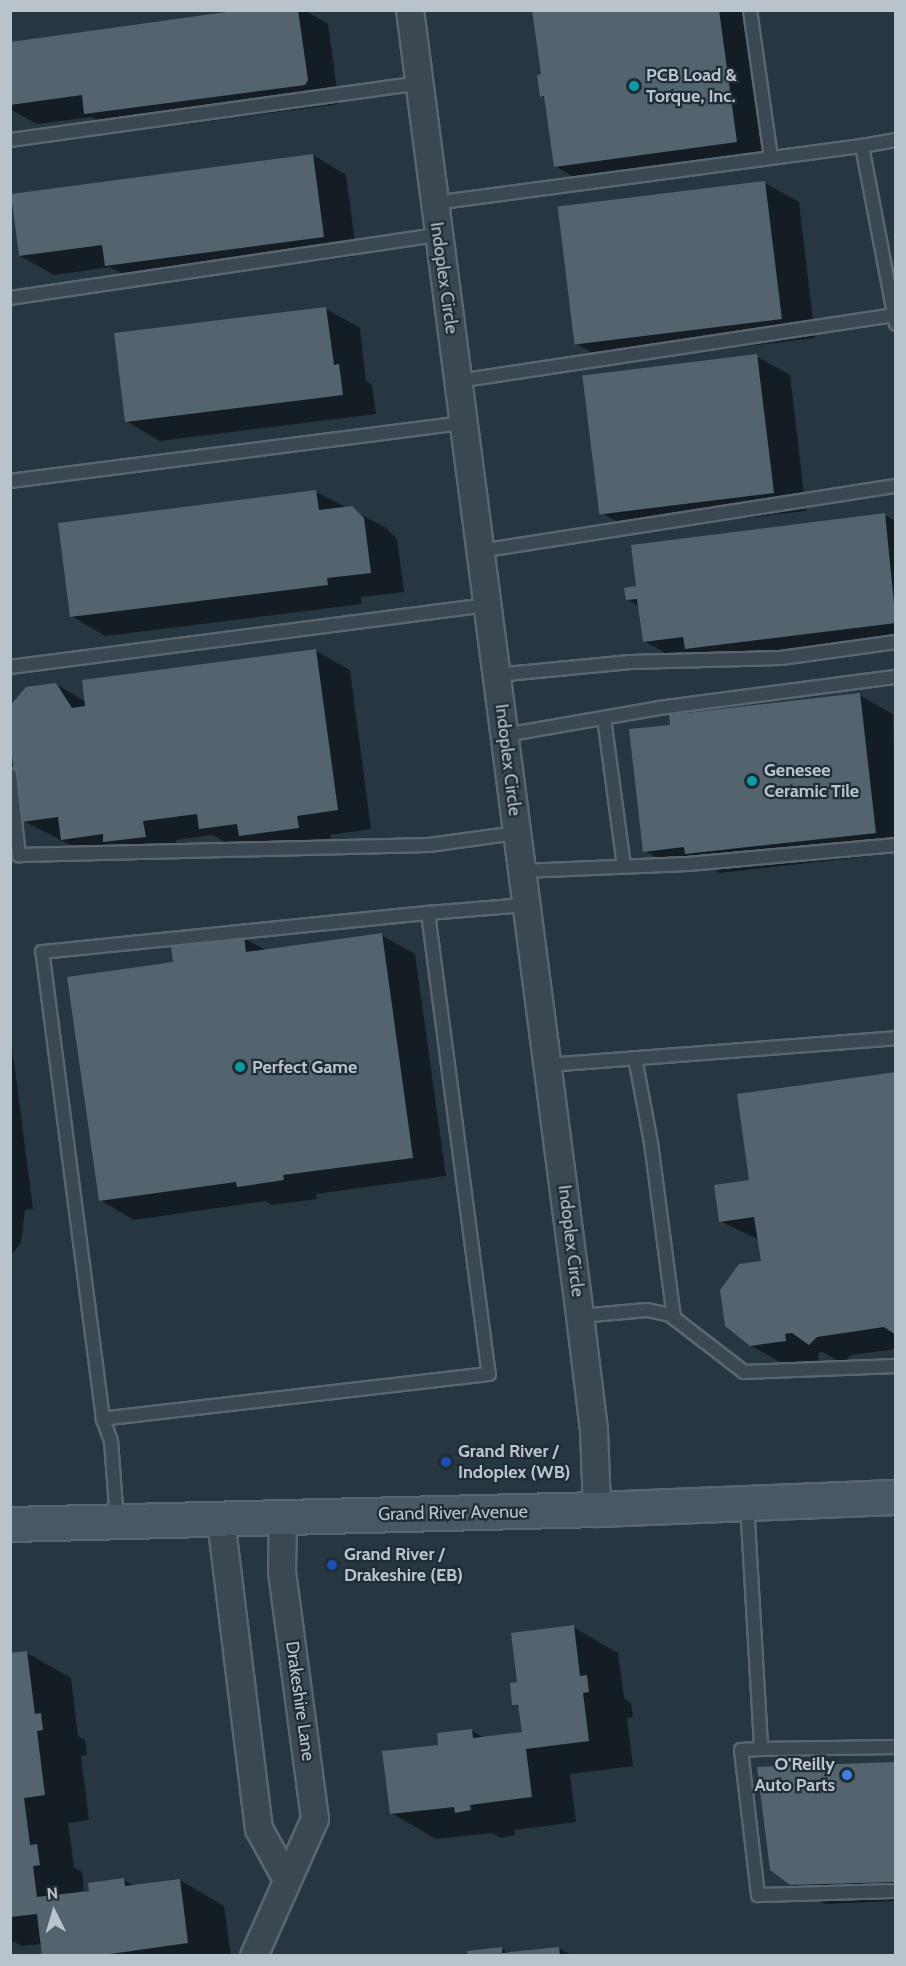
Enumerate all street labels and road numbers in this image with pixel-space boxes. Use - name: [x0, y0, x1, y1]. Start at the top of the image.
- street label: Indoplex Circle: [425, 221, 463, 335]
- street label: Indoplex Circle: [490, 703, 526, 817]
- street label: Indoplex Circle: [553, 1184, 589, 1298]
- street label: Grand River Avenue: [378, 1501, 528, 1525]
- street label: Drakeshire Lane: [281, 1640, 319, 1762]

